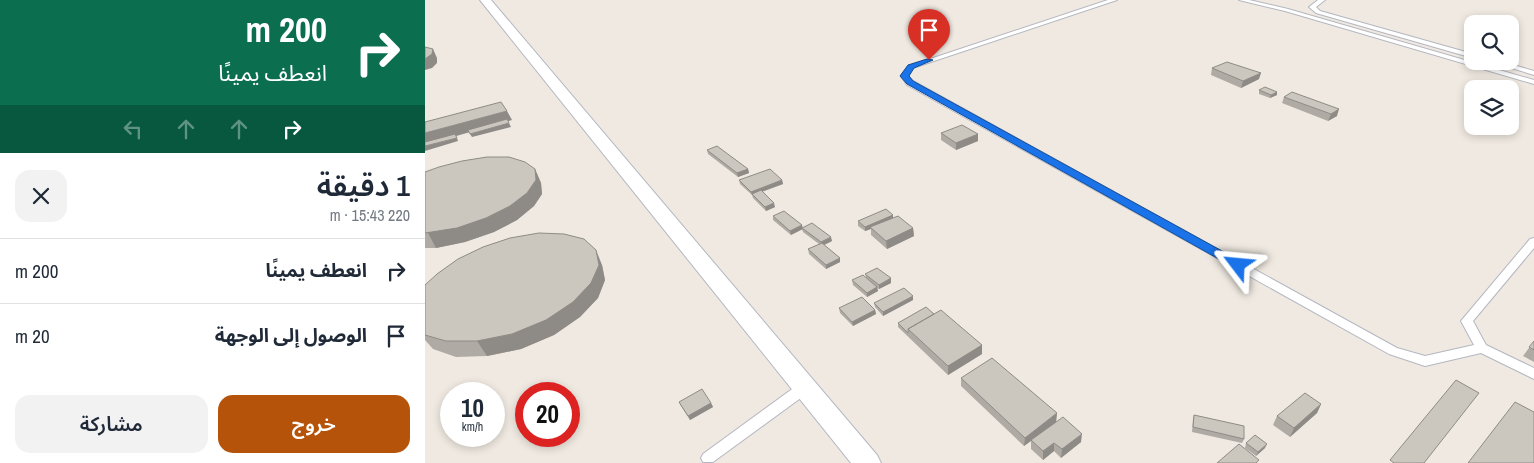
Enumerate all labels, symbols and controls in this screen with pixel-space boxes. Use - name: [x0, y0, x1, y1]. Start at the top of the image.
- text: 200 m: [246, 6, 327, 53]
- pin: [908, 9, 950, 60]
- map controls: [1464, 15, 1519, 135]
- button: search: [1464, 15, 1519, 70]
- icon: arrive: [915, 16, 943, 44]
- icon: right: [345, 20, 410, 85]
- text: انعطف يمينًا: [218, 58, 327, 88]
- button: layers: [1464, 80, 1519, 135]
- icon: left: [119, 115, 147, 143]
- icon: ahead: [172, 115, 200, 143]
- icon: ahead: [225, 115, 253, 143]
- icon: right: [278, 115, 306, 143]
- text: 1 دقيقة: [317, 165, 410, 205]
- button: close: [15, 170, 67, 222]
- text: 220 m · 15:43: [330, 204, 410, 226]
- position arrow: [1211, 238, 1263, 290]
- text: انعطف يمينًا: [266, 257, 367, 283]
- icon: right: [382, 257, 410, 285]
- text: 200 m: [15, 258, 58, 284]
- text: الوصول إلى الوجهة: [215, 322, 367, 348]
- icon: arrive: [382, 322, 410, 350]
- text: 20 m: [15, 323, 50, 349]
- speed limit sign: 20: [515, 382, 580, 447]
- text: 10: [461, 391, 484, 425]
- button: مشاركة: [15, 395, 208, 453]
- button: خروج: [218, 395, 410, 453]
- text: km/h: [462, 419, 483, 435]

